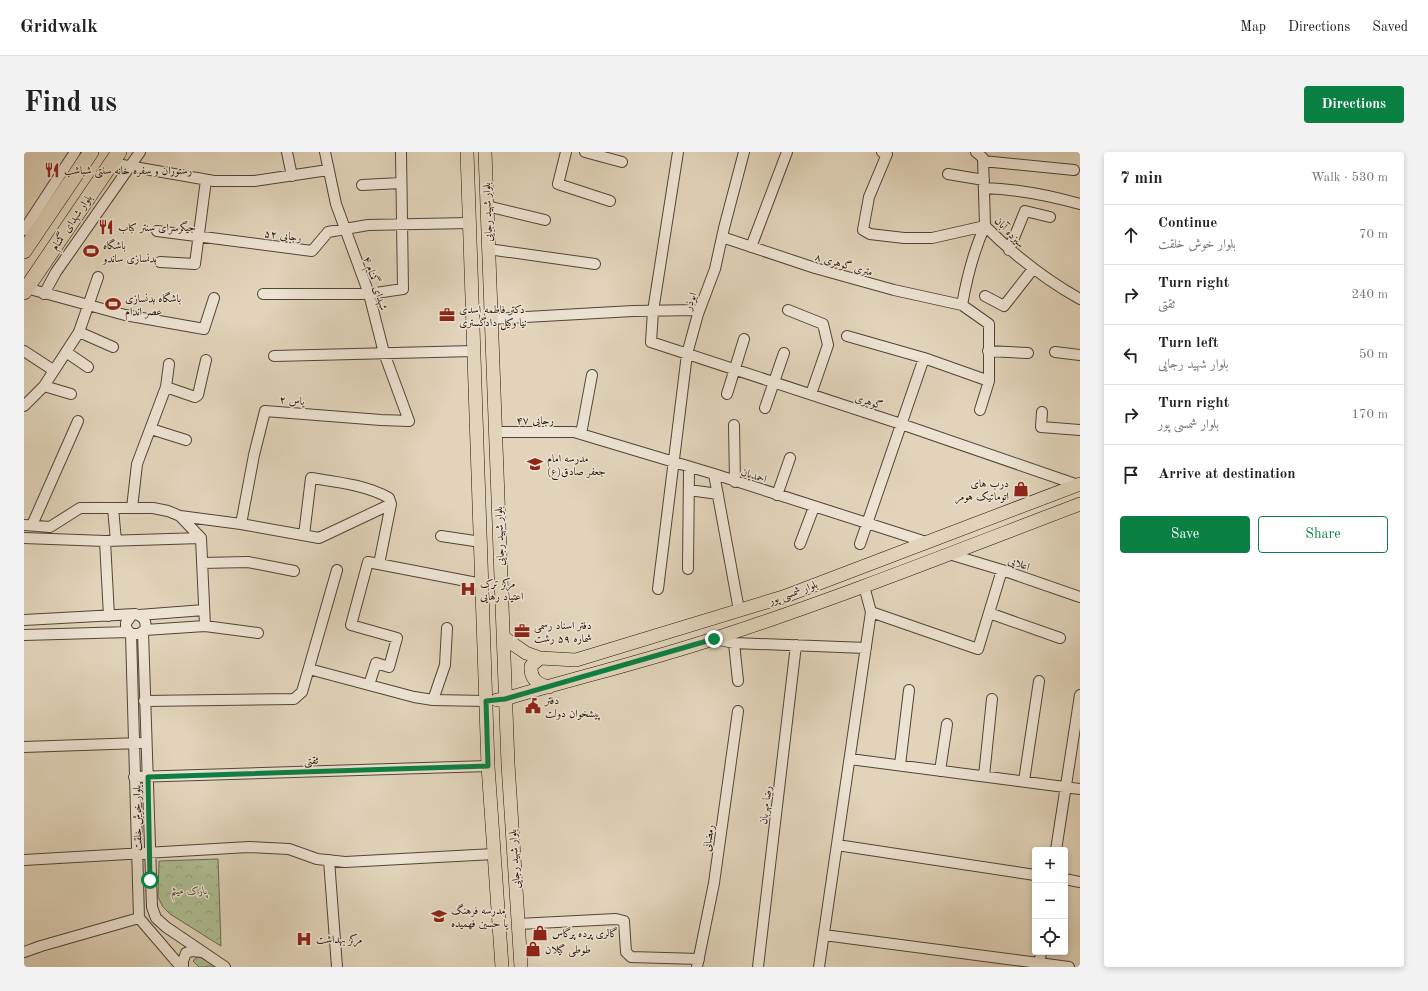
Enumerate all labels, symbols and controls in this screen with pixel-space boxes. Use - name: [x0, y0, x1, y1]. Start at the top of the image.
- text: Gridwalk: [20, 18, 98, 37]
- text: Map: [1240, 20, 1266, 34]
- text: Directions: [1288, 20, 1350, 34]
- text: Saved: [1372, 20, 1408, 34]
- button: Directions: [1304, 86, 1404, 123]
- text: Find us: [24, 90, 117, 118]
- restaurant icon: رستوران و سفره خانه سنتی شباشب: [43, 161, 61, 179]
- place label: رستوران و سفره خانه سنتی شباشب: [64, 166, 192, 179]
- text: 7 min: [1120, 170, 1163, 187]
- text: Walk · 530 m: [1311, 171, 1388, 184]
- street label: بلوار شهید رجایی: [482, 182, 496, 242]
- street label: بلوار شهدای گمنام: [47, 191, 97, 254]
- street label: سیزده آبان: [992, 214, 1028, 250]
- text: Continue: [1158, 216, 1217, 231]
- restaurant icon: جیگرسرای سنتر کباب: [97, 218, 115, 236]
- place label: جیگرسرای سنتر کباب: [118, 221, 196, 235]
- icon: ahead: [1120, 224, 1142, 246]
- text: 70 m: [1359, 228, 1388, 241]
- street label: رجایی ۵۲: [263, 229, 302, 245]
- place label: باشگاه بدنسازی ساندو: [102, 238, 157, 265]
- text: بلوار خوش خلقت: [1158, 238, 1236, 251]
- sports icon: باشگاه بدنسازی ساندو: [82, 242, 100, 260]
- street label: ۸ متری گوهری: [813, 250, 874, 280]
- street label: شهدای گمنام ۴: [358, 254, 391, 313]
- text: Turn right: [1158, 276, 1229, 291]
- icon: right: [1120, 284, 1142, 306]
- text: 240 m: [1351, 288, 1388, 301]
- place label: باشگاه بدنسازی عصر اندام: [125, 291, 181, 321]
- street label: ابوذر: [683, 291, 700, 313]
- sports icon: باشگاه بدنسازی عصر اندام: [104, 295, 122, 313]
- text: ثقتی: [1158, 298, 1175, 311]
- place label: دکتر فاطمه اسدی نیا وکیل دادگستری: [459, 304, 527, 331]
- office icon: دکتر فاطمه اسدی نیا وکیل دادگستری: [438, 306, 456, 324]
- text: Turn left: [1158, 336, 1218, 351]
- icon: left: [1120, 344, 1142, 366]
- text: 50 m: [1359, 348, 1388, 361]
- text: بلوار شهید رجایی: [1158, 358, 1229, 371]
- street label: گوهری: [853, 391, 884, 413]
- street label: یاس ۲: [279, 395, 306, 408]
- text: Turn right: [1158, 396, 1229, 411]
- icon: right: [1120, 404, 1142, 426]
- text: 170 m: [1351, 408, 1388, 421]
- street label: رجایی ۴۷: [516, 416, 554, 428]
- text: بلوار شمسی پور: [1158, 418, 1219, 431]
- place label: مدرسه امام جعفر صادق(ع): [547, 454, 606, 481]
- school or university icon: مدرسه امام جعفر صادق(ع): [526, 455, 544, 473]
- icon: arrive: [1120, 464, 1142, 486]
- street label: احمدیان: [739, 467, 768, 486]
- text: Arrive at destination: [1158, 467, 1296, 482]
- place label: درب های اتوماتیک هومر: [955, 479, 1009, 504]
- shop icon: درب های اتوماتیک هومر: [1012, 480, 1030, 498]
- street label: بلوار شهید رجایی: [494, 506, 508, 566]
- button: Save: [1120, 516, 1250, 553]
- button: Share: [1258, 516, 1388, 553]
- street label: اعلایی: [1006, 556, 1031, 574]
- place label: مرکز ترک اعتیاد رهایی: [480, 577, 524, 604]
- street label: بلوار شمسی پور: [766, 579, 820, 609]
- hospital icon: مرکز ترک اعتیاد رهایی: [459, 580, 477, 598]
- place label: دفتر اسناد رسمی شماره ۵۹ رشت: [534, 621, 592, 645]
- office icon: دفتر اسناد رسمی شماره ۵۹ رشت: [513, 622, 531, 640]
- route end: [705, 630, 723, 648]
- place label: دفتر پیشخوان دولت: [544, 696, 601, 721]
- public building icon: دفتر پیشخوان دولت: [524, 697, 542, 715]
- street label: ثقتی: [304, 756, 319, 769]
- street label: بلوار خوش خلقت: [131, 785, 145, 851]
- street label: رضا مهربان: [759, 785, 775, 825]
- street label: رمضانی: [702, 824, 717, 852]
- street label: بلوار شهید رجایی: [508, 829, 524, 889]
- map controls: [1032, 847, 1068, 955]
- button: +: [1032, 847, 1068, 883]
- route start: [141, 871, 159, 889]
- button: −: [1032, 883, 1068, 919]
- park label: پارک میثم: [171, 886, 208, 901]
- place label: مدرسه فرهنگ یا حسین فهمیده: [451, 903, 509, 930]
- school or university icon: مدرسه فرهنگ یا حسین فهمیده: [430, 907, 448, 925]
- button: locate: [1032, 919, 1068, 955]
- shop icon: گالری پرده پرگاس: [531, 924, 549, 942]
- place label: گالری پرده پرگاس: [552, 926, 618, 941]
- hospital icon: مرکز بهداشت: [295, 930, 313, 948]
- place label: مرکز بهداشت: [316, 933, 363, 947]
- shop icon: طوطی گیلان: [524, 940, 542, 958]
- place label: طوطی گیلان: [545, 943, 591, 958]

